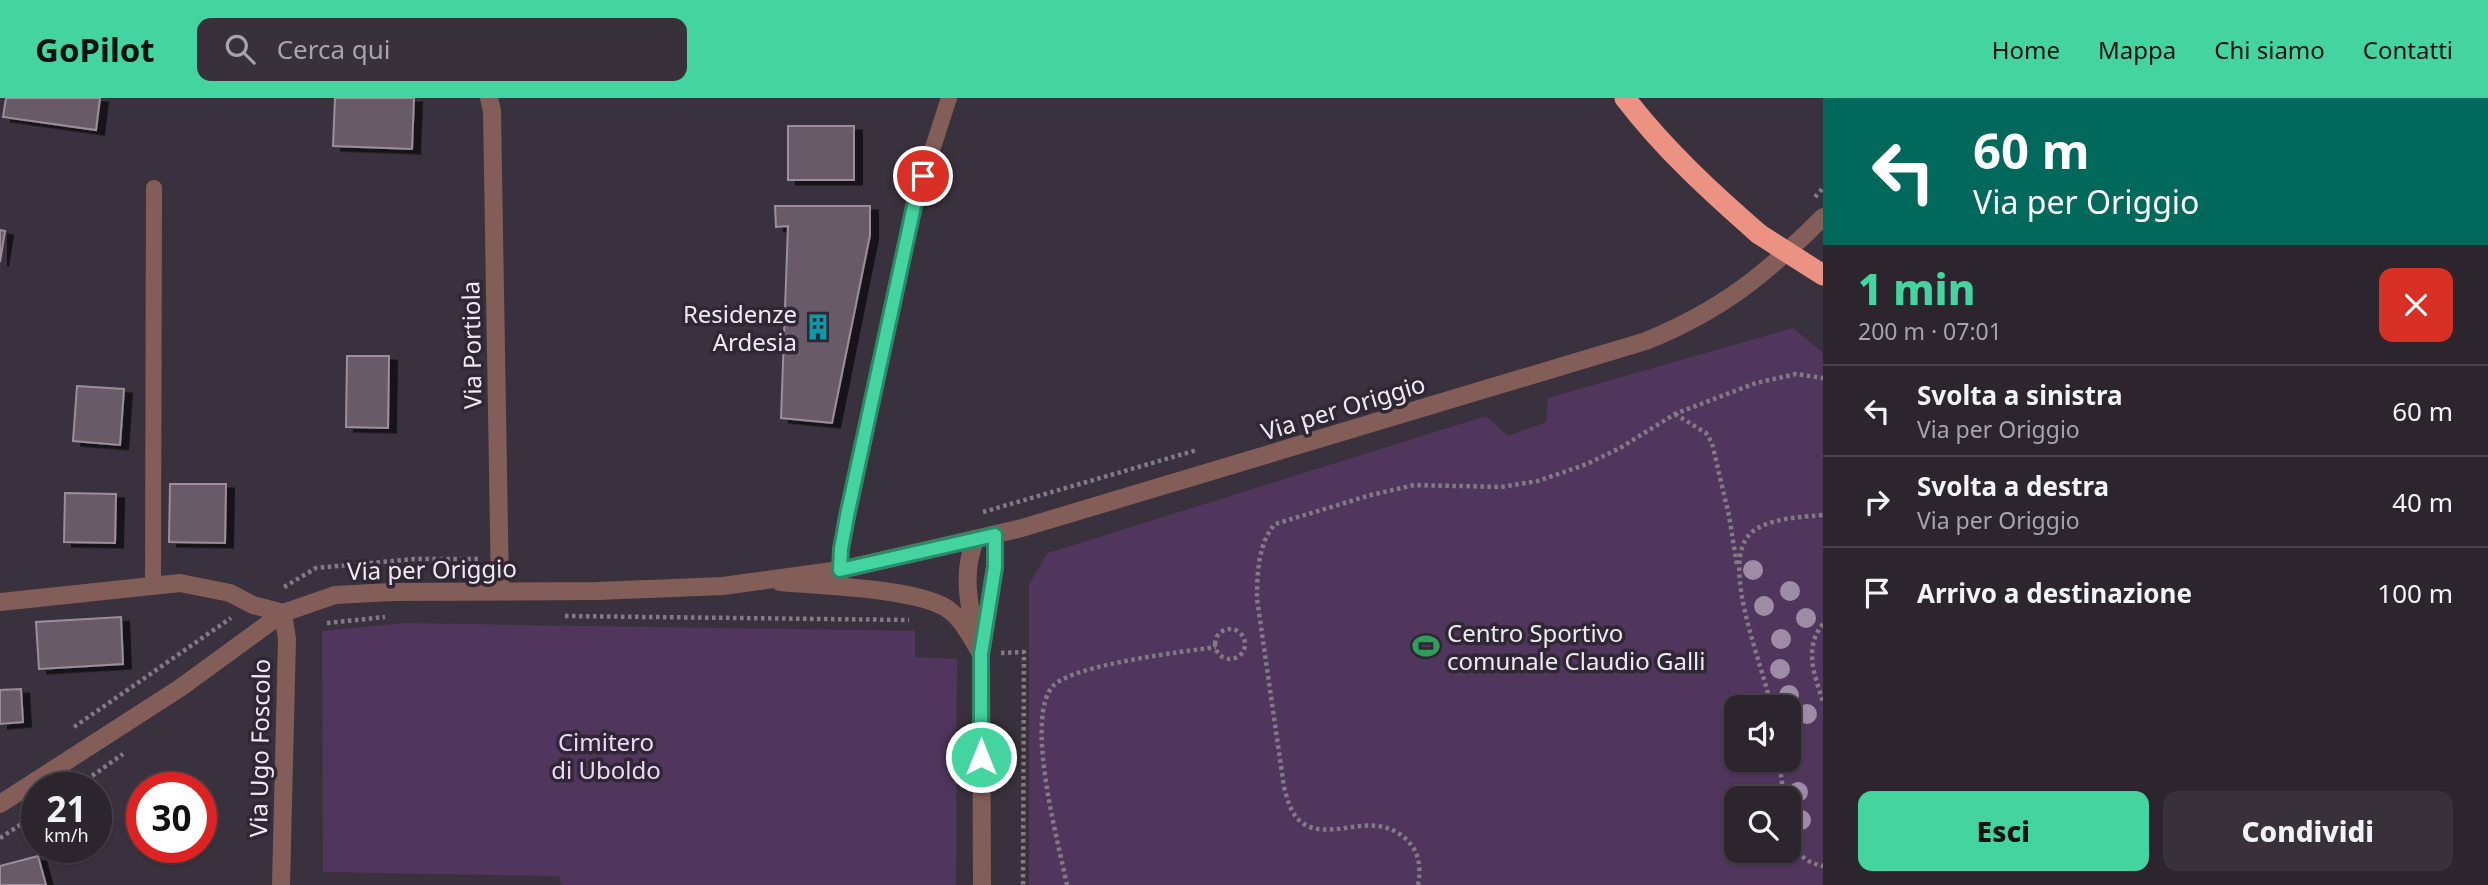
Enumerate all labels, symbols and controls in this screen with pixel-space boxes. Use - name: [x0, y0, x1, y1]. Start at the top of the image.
- search box: [197, 18, 687, 81]
- text: GoPilot: [35, 27, 155, 72]
- icon: search: [221, 30, 259, 68]
- text: Cerca qui: [277, 31, 391, 67]
- text: Home: [1992, 33, 2060, 66]
- text: Mappa: [2098, 33, 2176, 66]
- text: Chi siamo: [2214, 33, 2325, 66]
- text: Contatti: [2363, 33, 2453, 66]
- text: 60 m: [1973, 117, 2090, 183]
- icon: left: [1858, 126, 1949, 217]
- pin: [893, 146, 953, 206]
- icon: arrive: [904, 157, 942, 195]
- text: Via per Origgio: [1973, 180, 2199, 223]
- text: 1 min: [1858, 260, 1975, 317]
- button: close: [2379, 268, 2453, 342]
- street label: Via Portiola: [453, 281, 489, 409]
- place label: Residenze Ardesia: [683, 297, 797, 358]
- building icon: Residenze Ardesia: [803, 312, 833, 342]
- text: 200 m · 07:01: [1858, 315, 2002, 347]
- street label: Via per Origgio: [1257, 366, 1429, 448]
- text: Svolta a sinistra: [1917, 377, 2123, 413]
- icon: left: [1858, 392, 1896, 430]
- text: 60 m: [2392, 393, 2453, 429]
- text: Via per Origgio: [1917, 413, 2080, 445]
- text: Svolta a destra: [1917, 468, 2109, 504]
- icon: right: [1858, 483, 1896, 521]
- text: 40 m: [2392, 484, 2453, 520]
- text: Via per Origgio: [1917, 504, 2080, 536]
- street label: Via per Origgio: [347, 551, 517, 587]
- icon: arrive: [1858, 574, 1896, 612]
- text: Arrivo a destinazione: [1917, 575, 2192, 611]
- text: 100 m: [2377, 575, 2453, 611]
- place label: Centro Sportivo comunale Claudio Galli: [1447, 616, 1705, 677]
- sports icon: Centro Sportivo comunale Claudio Galli: [1411, 631, 1441, 661]
- street label: Via Ugo Foscolo: [241, 658, 277, 838]
- map controls: [1724, 695, 1801, 863]
- button: sound: [1724, 695, 1801, 772]
- position arrow: [944, 720, 1018, 794]
- park label: Cimitero di Uboldo: [551, 725, 661, 786]
- speed limit sign: 30: [126, 772, 217, 863]
- text: 21: [46, 785, 87, 832]
- button: search: [1724, 786, 1801, 863]
- button: Esci: [1858, 791, 2149, 871]
- button: Condividi: [2163, 791, 2453, 871]
- text: km/h: [44, 823, 89, 847]

